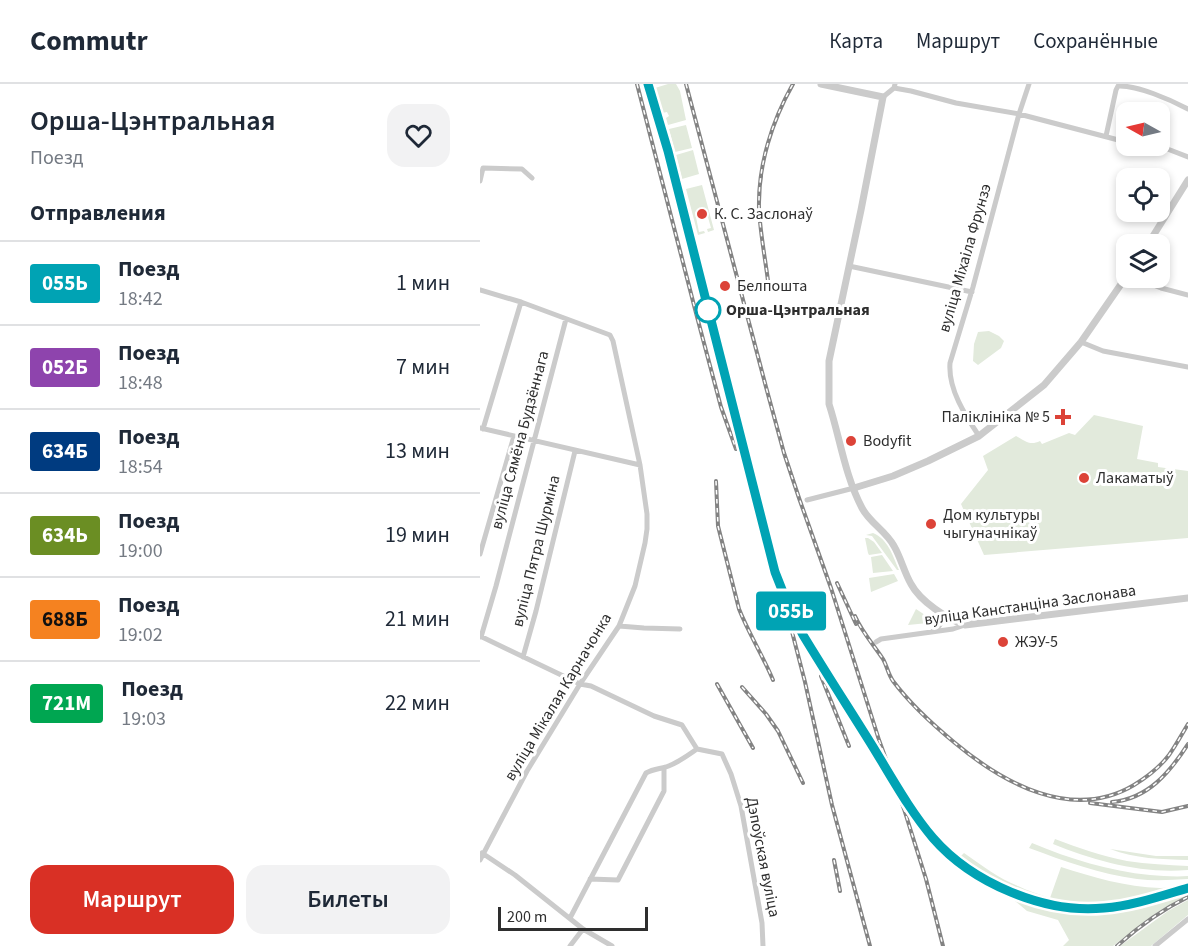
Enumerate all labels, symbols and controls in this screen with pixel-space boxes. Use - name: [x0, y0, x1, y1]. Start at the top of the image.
- text: Commutr: [30, 21, 148, 61]
- text: Карта: [829, 26, 883, 56]
- text: Маршрут: [916, 26, 1000, 56]
- text: Сохранённые: [1033, 26, 1158, 56]
- text: Орша-Цэнтральная: [30, 101, 276, 141]
- north arrow: [1116, 102, 1170, 156]
- map controls: [1116, 102, 1170, 288]
- button: heart: [387, 104, 450, 167]
- text: Поезд: [30, 144, 83, 172]
- button: locate: [1116, 168, 1170, 222]
- street label: вуліца Міхаіла Фрунзэ: [933, 181, 997, 335]
- text: Отправления: [30, 197, 166, 229]
- place label: К. С. Заслонаў: [714, 203, 813, 225]
- marker: К. С. Заслонаў: [695, 207, 709, 221]
- button: layers: [1116, 234, 1170, 288]
- text: Поезд: [118, 253, 179, 285]
- text: 1 мин: [396, 267, 450, 299]
- text: 055Ь: [42, 268, 88, 298]
- place label: Белпошта: [737, 275, 807, 297]
- marker: Белпошта: [718, 279, 732, 293]
- text: 18:42: [118, 285, 163, 313]
- marker: Орша-Цэнтральная: [695, 297, 721, 323]
- place label: Орша-Цэнтральная: [726, 299, 870, 321]
- text: Поезд: [118, 337, 179, 369]
- street label: вуліца Сямёна Будзённага: [486, 348, 554, 532]
- text: 7 мин: [396, 351, 450, 383]
- text: 052Б: [42, 352, 88, 382]
- text: 18:48: [118, 369, 163, 397]
- place label: Паліклініка № 5: [941, 406, 1050, 428]
- marker: Паліклініка № 5: [1054, 408, 1072, 426]
- text: Поезд: [118, 421, 179, 453]
- place label: Bodyfit: [863, 430, 912, 452]
- marker: Bodyfit: [844, 434, 858, 448]
- text: 13 мин: [385, 435, 450, 467]
- text: 634Б: [42, 436, 88, 466]
- text: 18:54: [118, 453, 163, 481]
- place label: Лакаматыў: [1096, 467, 1174, 489]
- marker: Лакаматыў: [1077, 471, 1091, 485]
- street label: вуліца Пятра Шурміна: [507, 473, 565, 629]
- place label: Дом культуры чыгуначнікаў: [943, 504, 1040, 544]
- text: Поезд: [118, 505, 179, 537]
- marker: Дом культуры чыгуначнікаў: [924, 517, 938, 531]
- text: 19 мин: [385, 519, 450, 551]
- text: 634Ь: [42, 520, 88, 550]
- text: 19:00: [118, 537, 163, 565]
- street label: вуліца Канстанціна Заслонава: [923, 579, 1137, 631]
- text: Поезд: [118, 589, 179, 621]
- line badge: 055Ь: [749, 592, 833, 630]
- text: 055Ь: [768, 596, 814, 626]
- text: 21 мин: [385, 603, 450, 635]
- text: 688Б: [42, 604, 88, 634]
- street label: вуліца Мікалая Карначонка: [499, 609, 617, 785]
- text: 19:02: [118, 621, 163, 649]
- place label: ЖЭУ-5: [1015, 631, 1058, 653]
- marker: ЖЭУ-5: [996, 635, 1010, 649]
- text: Поезд: [121, 673, 183, 705]
- text: 22 мин: [385, 687, 450, 719]
- text: 721М: [42, 688, 91, 718]
- text: 19:03: [121, 705, 166, 733]
- street label: Дэпоўская вуліца: [741, 795, 785, 919]
- button: Маршрут: [30, 865, 234, 934]
- button: Билеты: [246, 865, 450, 934]
- scale bar: [498, 904, 648, 932]
- text: 200 m: [507, 906, 547, 928]

